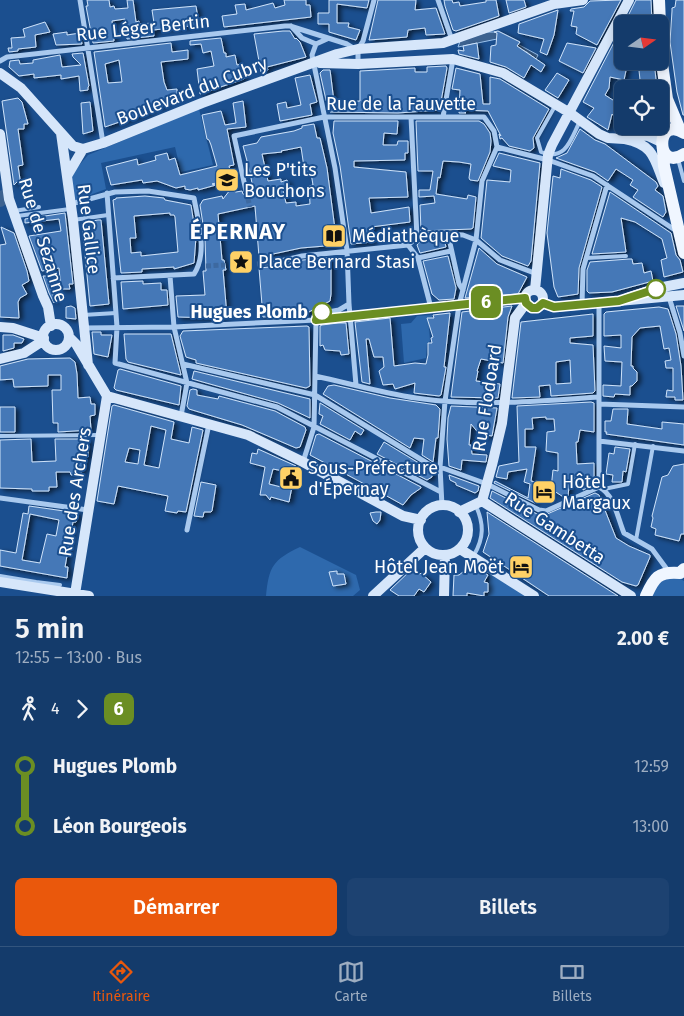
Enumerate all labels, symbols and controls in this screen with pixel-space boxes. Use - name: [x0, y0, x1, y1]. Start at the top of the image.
- street label: Rue Léger Bertin: [75, 10, 211, 46]
- north arrow: [614, 15, 669, 70]
- map controls: [614, 15, 669, 135]
- street label: Boulevard du Cubry: [113, 52, 271, 130]
- button: locate: [614, 80, 669, 135]
- street label: Rue de la Fauvette: [326, 93, 476, 115]
- place label: Les P'tits Bouchons: [244, 159, 325, 202]
- school or university icon: Les P'tits Bouchons: [214, 167, 240, 193]
- street label: Rue de Sézanne: [14, 175, 72, 305]
- street label: Rue Gallice: [73, 183, 105, 275]
- district label: ÉPERNAY: [190, 218, 286, 245]
- library icon: Médiathèque: [321, 223, 347, 249]
- place label: Médiathèque: [352, 225, 459, 247]
- place icon: Place Bernard Stasi: [228, 249, 254, 275]
- place label: Place Bernard Stasi: [258, 251, 415, 273]
- unlabelled marker: [646, 279, 666, 299]
- line badge: 6: [470, 286, 502, 318]
- text: 6: [481, 291, 491, 313]
- place label: Hugues Plomb: [190, 301, 308, 323]
- marker: Hugues Plomb: [312, 302, 332, 322]
- street label: Rue Flodoard: [468, 343, 506, 453]
- street label: Rue des Archers: [54, 426, 96, 558]
- place label: Sous-Préfecture d'Épernay: [308, 457, 438, 500]
- public building icon: Sous-Préfecture d'Épernay: [278, 465, 304, 491]
- place label: Hôtel Margaux: [562, 471, 631, 514]
- hotel icon: Hôtel Margaux: [531, 479, 557, 505]
- street label: Rue Gambetta: [500, 487, 610, 569]
- hotel icon: Hôtel Jean Moët: [508, 554, 534, 580]
- place label: Hôtel Jean Moët: [374, 556, 504, 578]
- text: 5 min: [15, 612, 84, 645]
- text: 2.00 €: [617, 627, 669, 650]
- text: 12:55 – 13:00 · Bus: [15, 648, 142, 667]
- icon: walk: [15, 695, 43, 723]
- icon: forward: [68, 695, 96, 723]
- text: 6: [114, 698, 124, 720]
- text: 4: [51, 699, 60, 718]
- text: Hugues Plomb: [53, 755, 177, 778]
- text: 12:59: [634, 757, 669, 776]
- text: Léon Bourgeois: [53, 815, 187, 838]
- text: 13:00: [632, 817, 669, 836]
- button: Démarrer: [15, 878, 337, 936]
- button: Billets: [347, 878, 669, 936]
- tab: Itinéraire: [92, 958, 150, 1005]
- tab: Carte: [335, 958, 368, 1005]
- tab: Billets: [552, 958, 592, 1005]

